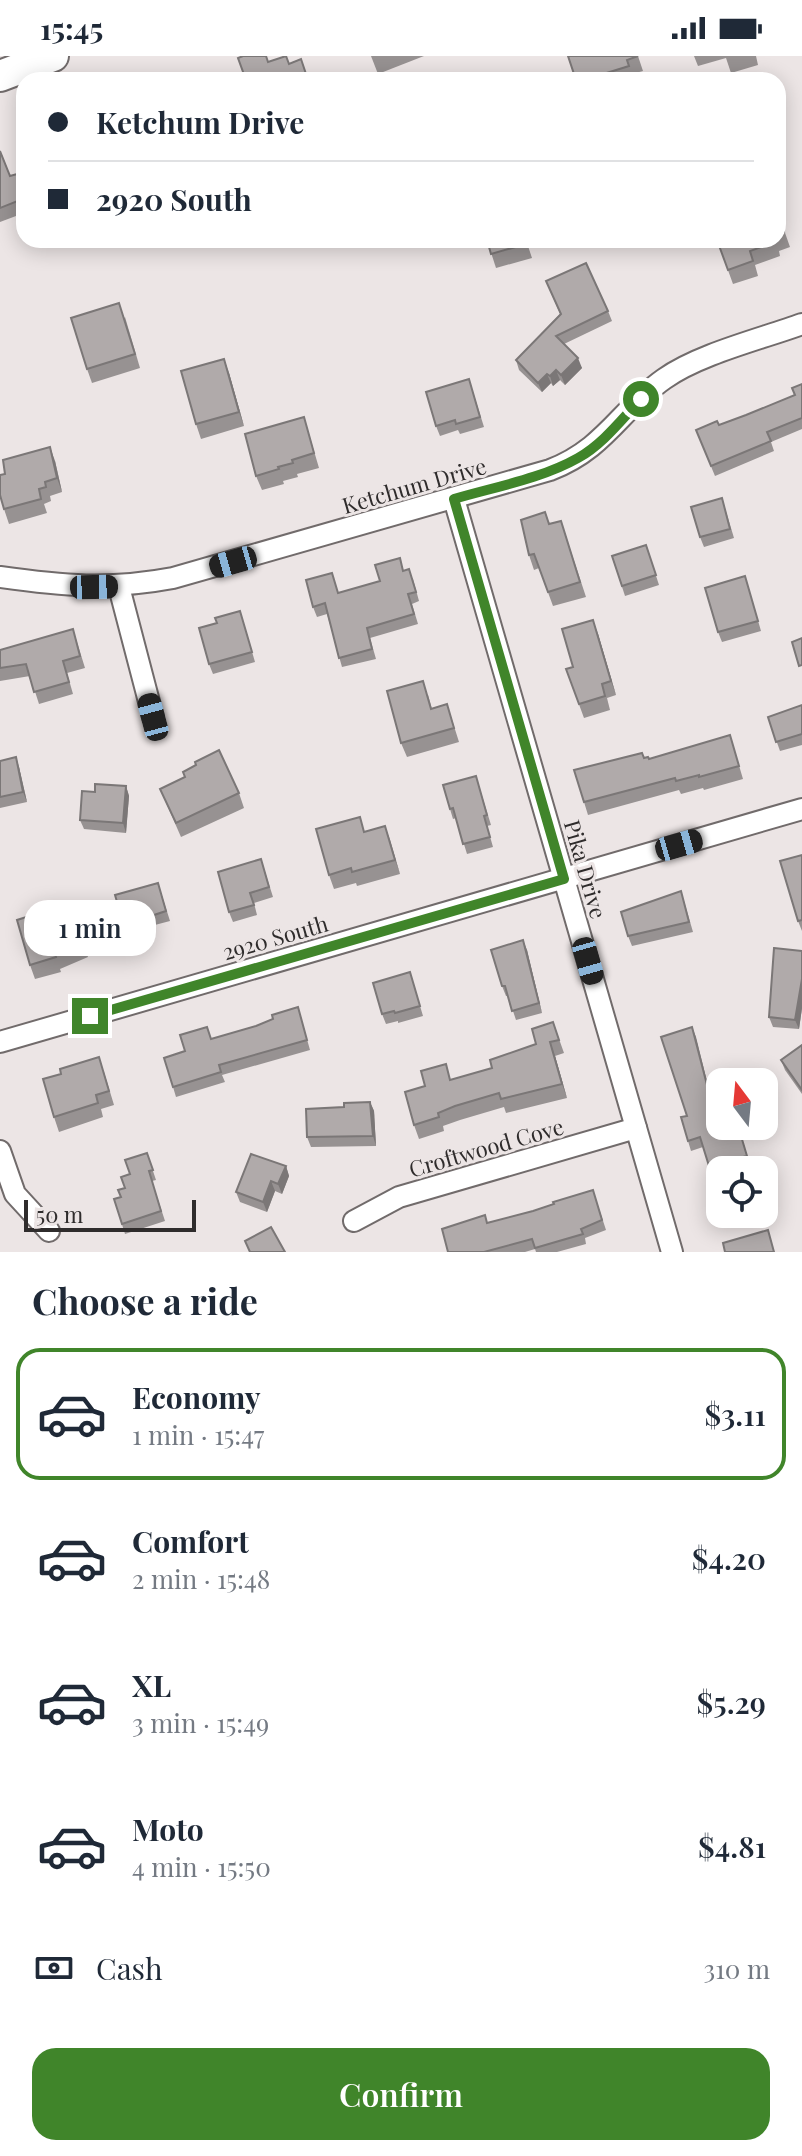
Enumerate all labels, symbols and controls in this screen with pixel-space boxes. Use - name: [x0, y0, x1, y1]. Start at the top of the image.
- text: 15:45: [40, 8, 103, 48]
- text: Ketchum Drive: [96, 102, 305, 142]
- text: 2920 South: [96, 179, 252, 219]
- route start: [623, 381, 659, 417]
- street label: Ketchum Drive: [338, 450, 490, 520]
- car: [207, 544, 259, 580]
- car: [70, 575, 118, 599]
- car: [135, 691, 171, 743]
- street label: Pika Drive: [558, 816, 614, 922]
- car: [653, 827, 705, 863]
- callout: 1 min: [24, 900, 156, 956]
- street label: 2920 South: [219, 908, 331, 966]
- text: 1 min: [58, 910, 122, 945]
- car: [570, 935, 606, 987]
- route end: [72, 998, 108, 1034]
- north arrow: [706, 1068, 778, 1140]
- map controls: [706, 1068, 778, 1228]
- street label: Croftwood Cove: [405, 1111, 567, 1183]
- button: locate: [706, 1156, 778, 1228]
- scale bar: [24, 1196, 196, 1232]
- text: 50 m: [36, 1199, 83, 1229]
- text: Choose a ride: [32, 1276, 258, 1324]
- text: Economy: [132, 1377, 261, 1417]
- icon: car: [36, 1378, 108, 1450]
- text: $3.11: [705, 1394, 766, 1434]
- text: 1 min · 15:47: [132, 1417, 264, 1452]
- text: Comfort: [132, 1521, 249, 1561]
- icon: car: [36, 1522, 108, 1594]
- text: $4.20: [692, 1538, 766, 1578]
- text: 2 min · 15:48: [132, 1561, 270, 1596]
- text: XL: [132, 1665, 171, 1705]
- icon: car: [36, 1666, 108, 1738]
- text: $5.29: [697, 1682, 766, 1722]
- text: 3 min · 15:49: [132, 1705, 269, 1740]
- text: Moto: [132, 1809, 204, 1849]
- icon: car: [36, 1810, 108, 1882]
- text: $4.81: [698, 1826, 766, 1866]
- text: 4 min · 15:50: [132, 1849, 271, 1884]
- icon: cash: [32, 1946, 76, 1990]
- text: Cash: [96, 1948, 163, 1988]
- text: 310 m: [703, 1951, 770, 1986]
- button: Confirm: [32, 2048, 770, 2140]

